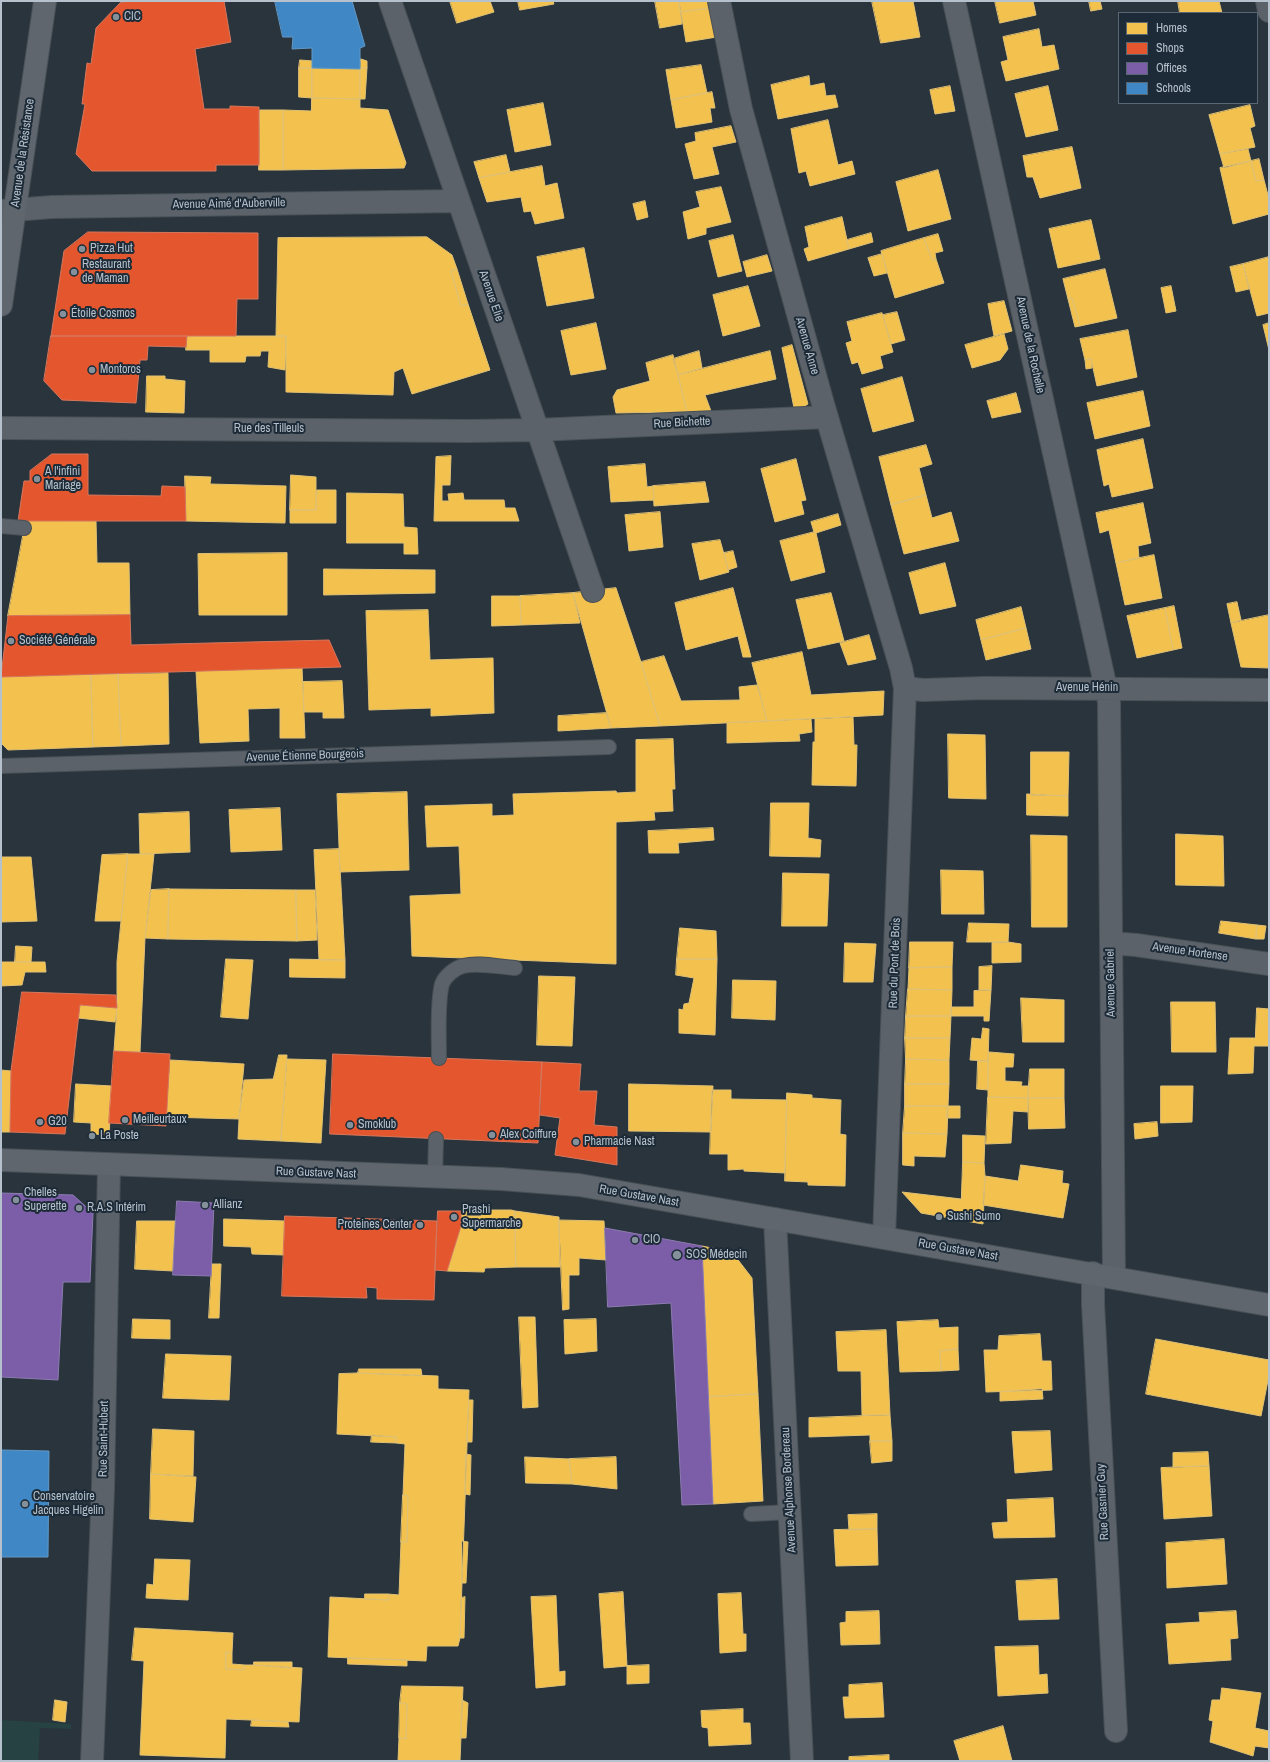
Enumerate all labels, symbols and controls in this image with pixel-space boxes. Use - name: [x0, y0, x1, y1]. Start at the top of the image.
- place label: CIC: [124, 10, 141, 24]
- marker: CIC: [111, 12, 121, 22]
- legend: [1118, 12, 1258, 104]
- text: Homes: [1156, 20, 1187, 36]
- text: Shops: [1156, 40, 1184, 56]
- text: Offices: [1156, 60, 1187, 76]
- text: Schools: [1156, 80, 1191, 96]
- street label: Avenue de la Résistance: [8, 98, 38, 208]
- street label: Avenue Aimé d'Auberville: [173, 196, 285, 212]
- place label: Pizza Hut: [90, 242, 133, 256]
- marker: Pizza Hut: [77, 244, 87, 254]
- place label: Restaurant de Maman: [82, 258, 130, 286]
- marker: Restaurant de Maman: [69, 267, 79, 277]
- street label: Avenue Elie: [476, 269, 506, 323]
- street label: Avenue de la Rochelle: [1013, 295, 1047, 395]
- place label: Étoile Cosmos: [71, 307, 135, 321]
- marker: Étoile Cosmos: [58, 309, 68, 319]
- street label: Avenue Anne: [792, 316, 822, 376]
- place label: Montoros: [100, 363, 141, 377]
- marker: Montoros: [87, 365, 97, 375]
- street label: Rue Bichette: [653, 414, 711, 432]
- street label: Rue des Tilleuls: [234, 422, 304, 436]
- place label: A l'infini Mariage: [45, 465, 81, 493]
- marker: A l'infini Mariage: [32, 474, 42, 484]
- place label: Société Générale: [19, 634, 96, 648]
- marker: Société Générale: [6, 636, 16, 646]
- street label: Avenue Hénin: [1056, 681, 1118, 695]
- street label: Avenue Étienne Bourgeois: [246, 747, 364, 765]
- street label: Rue du Pont de Bois: [886, 917, 904, 1009]
- street label: Avenue Hortense: [1151, 940, 1229, 964]
- street label: Avenue Gabriel: [1103, 949, 1119, 1017]
- place label: Meilleurtaux: [133, 1113, 187, 1127]
- place label: G20: [48, 1115, 67, 1129]
- marker: Meilleurtaux: [120, 1115, 130, 1125]
- marker: G20: [35, 1117, 45, 1127]
- place label: Smoklub: [358, 1118, 396, 1132]
- marker: Smoklub: [345, 1120, 355, 1130]
- place label: Alex Coiffure: [500, 1128, 557, 1142]
- place label: La Poste: [100, 1129, 139, 1143]
- marker: Alex Coiffure: [487, 1130, 497, 1140]
- marker: La Poste: [87, 1131, 97, 1141]
- place label: Pharmacie Nast: [584, 1135, 655, 1149]
- marker: Pharmacie Nast: [571, 1137, 581, 1147]
- street label: Rue Gustave Nast: [276, 1164, 356, 1182]
- street label: Rue Gustave Nast: [598, 1182, 680, 1210]
- place label: Chelles Superette: [24, 1186, 67, 1214]
- marker: Chelles Superette: [11, 1195, 21, 1205]
- place label: Allianz: [213, 1198, 243, 1212]
- marker: Allianz: [200, 1200, 210, 1210]
- place label: R.A.S Intérim: [87, 1201, 146, 1215]
- marker: R.A.S Intérim: [74, 1203, 84, 1213]
- place label: Prashi Supermarche: [462, 1203, 521, 1231]
- place label: Sushi Sumo: [947, 1210, 1001, 1224]
- marker: Prashi Supermarche: [449, 1212, 459, 1222]
- marker: Sushi Sumo: [934, 1212, 944, 1222]
- place label: Proteines Center: [338, 1218, 412, 1232]
- marker: Proteines Center: [415, 1220, 425, 1230]
- place label: CIO: [643, 1233, 660, 1247]
- marker: CIO: [630, 1235, 640, 1245]
- street label: Rue Gustave Nast: [917, 1236, 999, 1264]
- place label: SOS Médecin: [686, 1248, 747, 1262]
- marker: SOS Médecin: [671, 1249, 683, 1261]
- street label: Rue Saint-Hubert: [96, 1401, 112, 1477]
- street label: Avenue Alphonse Bordereau: [779, 1427, 799, 1553]
- street label: Rue Gasnier Guy: [1094, 1463, 1112, 1541]
- place label: Conservatoire Jacques Higelin: [33, 1490, 104, 1518]
- marker: Conservatoire Jacques Higelin: [20, 1499, 30, 1509]

